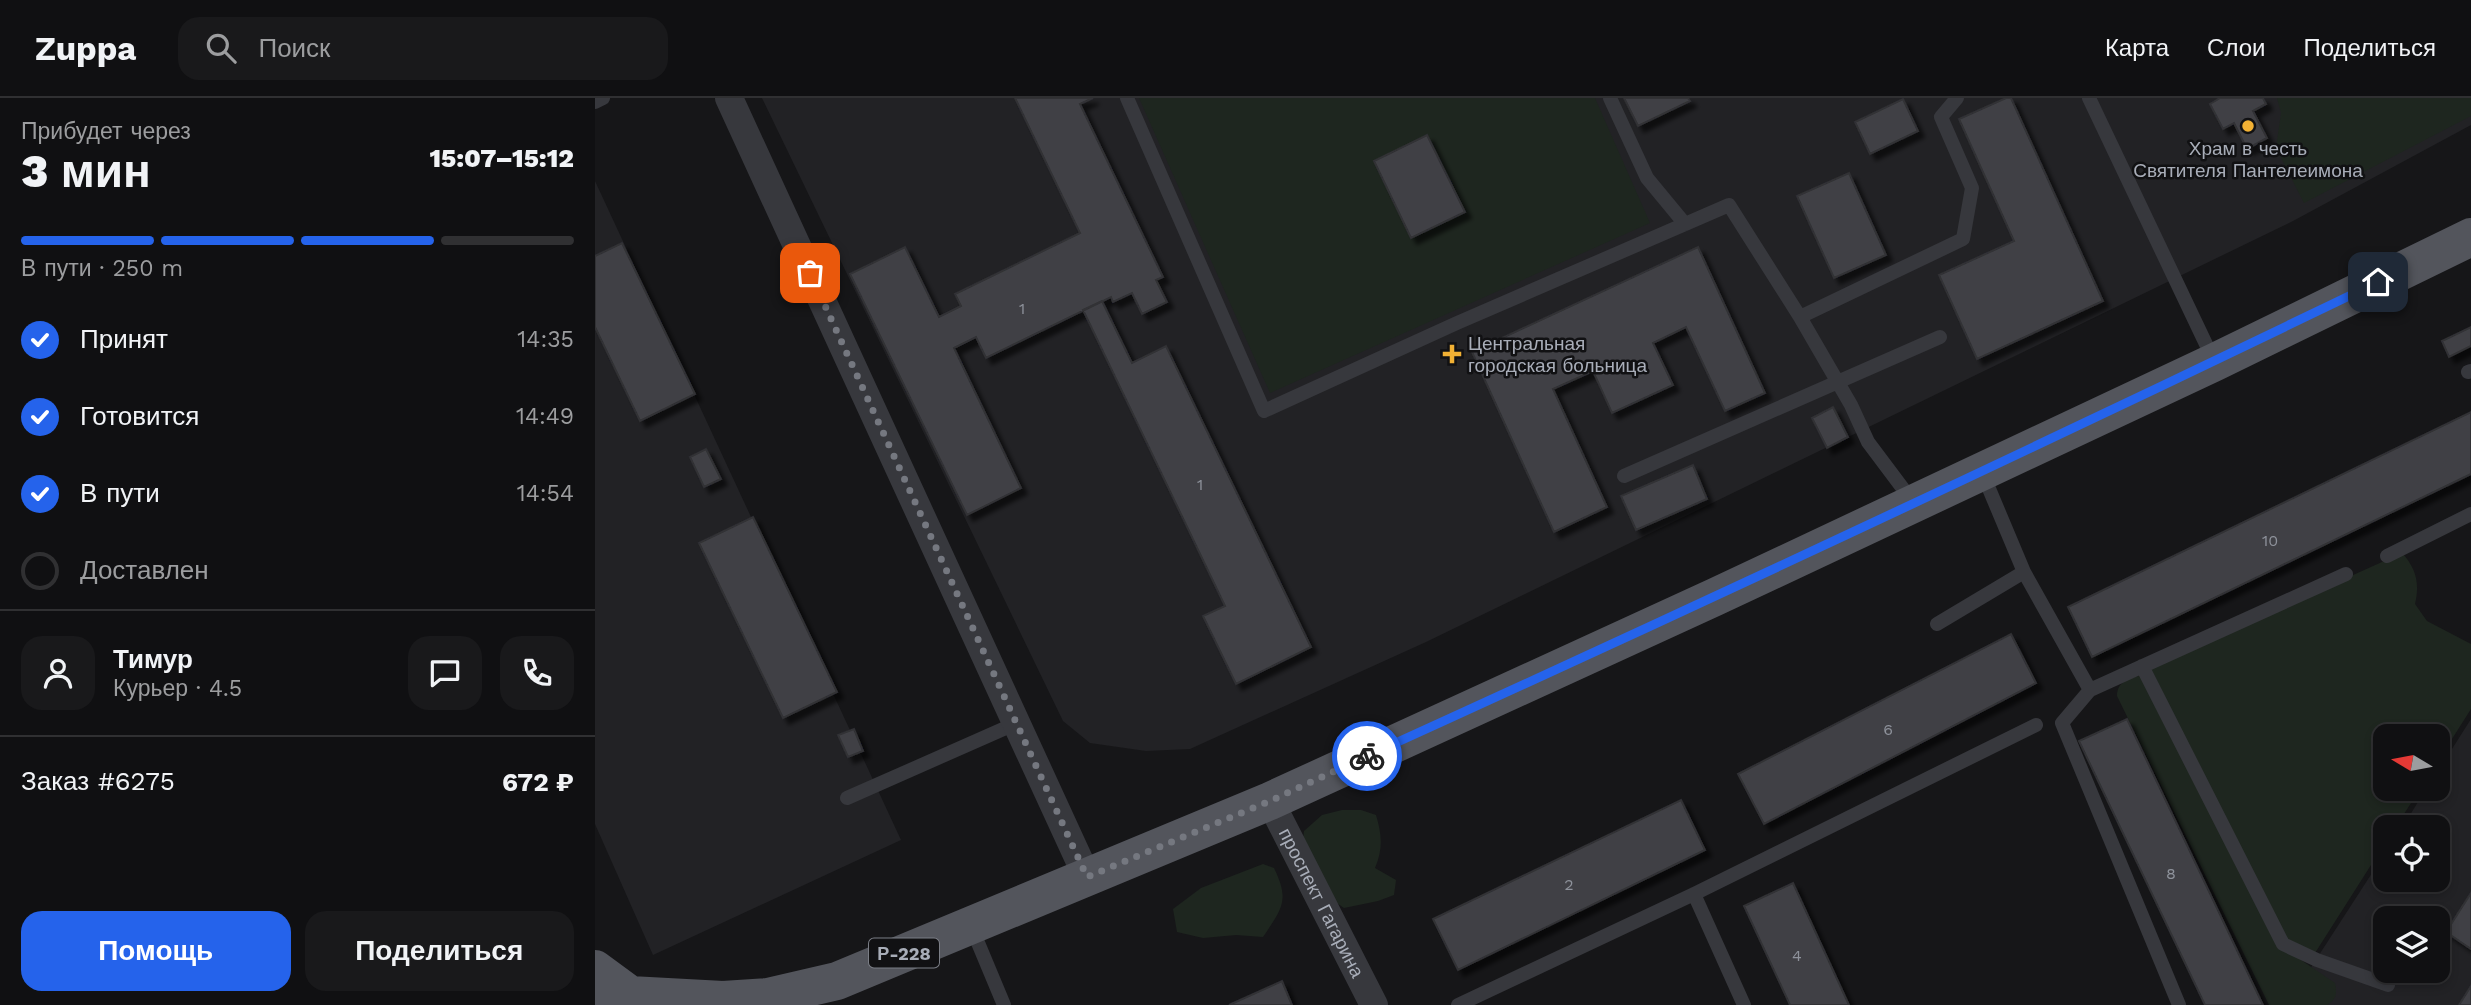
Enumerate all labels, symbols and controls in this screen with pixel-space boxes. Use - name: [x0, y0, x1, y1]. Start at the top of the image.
- search box: [178, 17, 668, 80]
- text: Zuppa: [35, 29, 136, 68]
- icon: search: [202, 29, 240, 67]
- text: Поиск: [258, 33, 330, 63]
- text: Карта: [2105, 34, 2169, 62]
- text: Слои: [2207, 34, 2265, 62]
- text: Поделиться: [2303, 34, 2436, 62]
- text: Прибудет через: [21, 118, 191, 145]
- marker: Храм в честь Святителя Пантелеимона: [2240, 118, 2256, 134]
- place label: Храм в честь Святителя Пантелеимона: [2133, 137, 2363, 182]
- text: 15:07–15:12: [429, 143, 574, 173]
- text: 3 мин: [21, 144, 151, 198]
- pin: [780, 243, 840, 303]
- pin: [2348, 252, 2408, 312]
- icon: bag: [791, 254, 829, 292]
- text: В пути · 250 m: [21, 255, 183, 282]
- icon: home: [2359, 263, 2397, 301]
- house number: 1: [1019, 299, 1025, 318]
- icon: check: [21, 321, 59, 359]
- text: Принят: [80, 324, 168, 354]
- text: 14:35: [517, 326, 574, 353]
- place label: Центральная городская больница: [1468, 332, 1647, 377]
- marker: Центральная городская больница: [1442, 344, 1462, 364]
- icon: check: [21, 398, 59, 436]
- text: Готовится: [80, 401, 199, 431]
- text: 14:49: [516, 403, 574, 430]
- icon: check: [21, 475, 59, 513]
- house number: 1: [1197, 475, 1203, 494]
- text: В пути: [80, 478, 160, 508]
- text: 14:54: [517, 480, 574, 507]
- house number: 10: [2262, 531, 2278, 550]
- text: Доставлен: [80, 555, 209, 585]
- button: person: [21, 636, 95, 710]
- button: chat: [408, 636, 482, 710]
- button: phone: [500, 636, 574, 710]
- text: Тимур: [113, 644, 193, 674]
- text: Курьер · 4.5: [113, 675, 242, 702]
- house number: 6: [1883, 720, 1893, 739]
- courier: [1332, 721, 1402, 791]
- north arrow: [2373, 724, 2450, 802]
- map controls: [2373, 724, 2450, 983]
- icon: bike: [1348, 737, 1386, 775]
- text: Заказ #6275: [21, 766, 175, 796]
- text: 672 ₽: [502, 767, 574, 797]
- button: locate: [2373, 815, 2450, 892]
- street label: проспект Гагарина: [1274, 824, 1370, 982]
- house number: 8: [2166, 864, 2176, 883]
- house number: 2: [1564, 875, 1574, 894]
- button: layers: [2373, 906, 2450, 983]
- button: Помощь: [21, 911, 291, 991]
- button: Поделиться: [305, 911, 574, 991]
- road number: Р-228: [869, 938, 939, 968]
- house number: 4: [1792, 946, 1802, 965]

